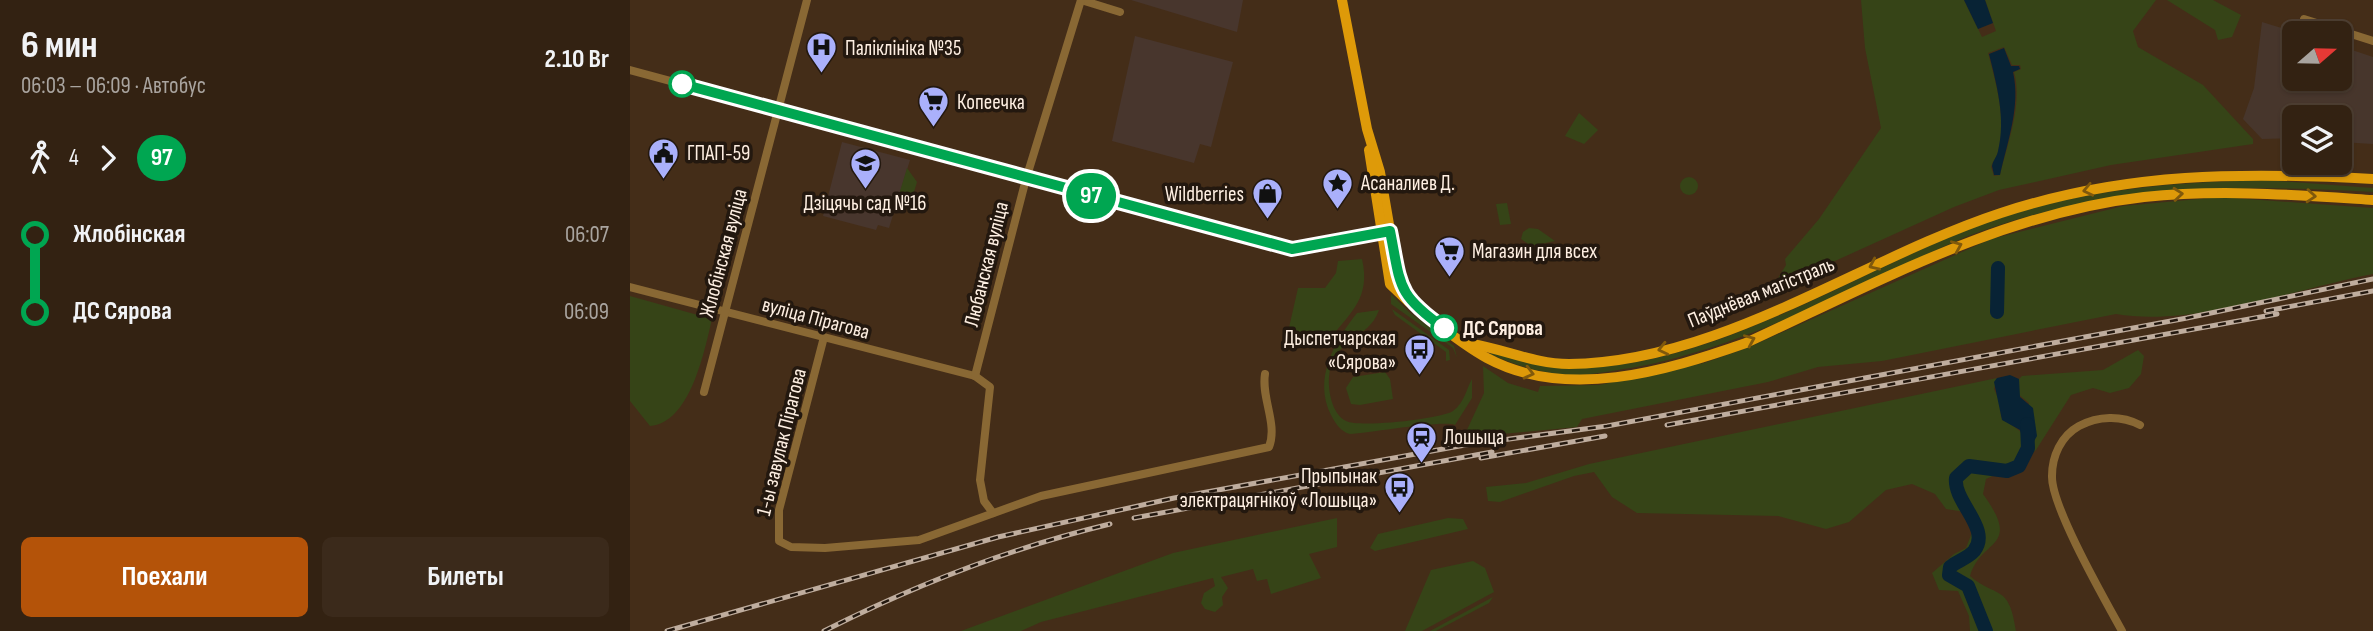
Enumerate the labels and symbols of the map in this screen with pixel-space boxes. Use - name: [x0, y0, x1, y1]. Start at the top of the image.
- north arrow: [2282, 21, 2352, 91]
- hospital icon: Паліклініка №35: [805, 31, 839, 75]
- place label: Паліклініка №35: [845, 36, 961, 61]
- unlabelled marker: [669, 71, 695, 97]
- supermarket icon: Копеечка: [917, 85, 951, 129]
- place label: Копеечка: [957, 90, 1025, 115]
- public building icon: ГПАП-59: [647, 136, 681, 180]
- place label: ГПАП-59: [687, 141, 750, 166]
- school or university icon: Дзіцячы сад №16: [848, 146, 882, 190]
- place icon: Асаналиев Д.: [1321, 166, 1355, 210]
- place label: Асаналиев Д.: [1360, 171, 1455, 196]
- line badge: 97: [1060, 173, 1122, 219]
- shop icon: Wildberries: [1250, 177, 1284, 221]
- one-way arrow: [2082, 181, 2094, 196]
- place label: Wildberries: [1165, 182, 1244, 207]
- street label: Жлобінская вуліца: [694, 186, 753, 320]
- one-way arrow: [2172, 187, 2184, 202]
- one-way arrow: [2306, 188, 2317, 203]
- place label: Дзіцячы сад №16: [804, 191, 926, 216]
- street label: Любанская вуліца: [959, 199, 1014, 329]
- supermarket icon: Магазин для всех: [1432, 234, 1466, 278]
- place label: Магазин для всех: [1472, 239, 1597, 264]
- one-way arrow: [1951, 241, 1963, 255]
- street label: Паўднёвая магістраль: [1684, 252, 1838, 333]
- one-way arrow: [1869, 257, 1881, 271]
- street label: вуліца Пірагова: [759, 292, 872, 345]
- marker: ДС Сярова: [1431, 315, 1457, 341]
- place label: ДС Сярова: [1463, 316, 1543, 341]
- place label: Дыспетчарская «Сярова»: [1284, 326, 1396, 375]
- bus stop icon: Дыспетчарская «Сярова»: [1402, 333, 1436, 377]
- one-way arrow: [1743, 334, 1755, 348]
- one-way arrow: [1657, 341, 1669, 356]
- one-way arrow: [1523, 365, 1535, 379]
- street label: 1-ы завулак Пірагова: [751, 366, 812, 519]
- station icon: Лошыца: [1404, 420, 1438, 464]
- place label: Лошыца: [1444, 425, 1504, 450]
- place label: Прыпынак электрацягнікоў «Лошыца»: [1180, 464, 1377, 513]
- bus stop icon: Прыпынак электрацягнікоў «Лошыца»: [1383, 471, 1417, 515]

